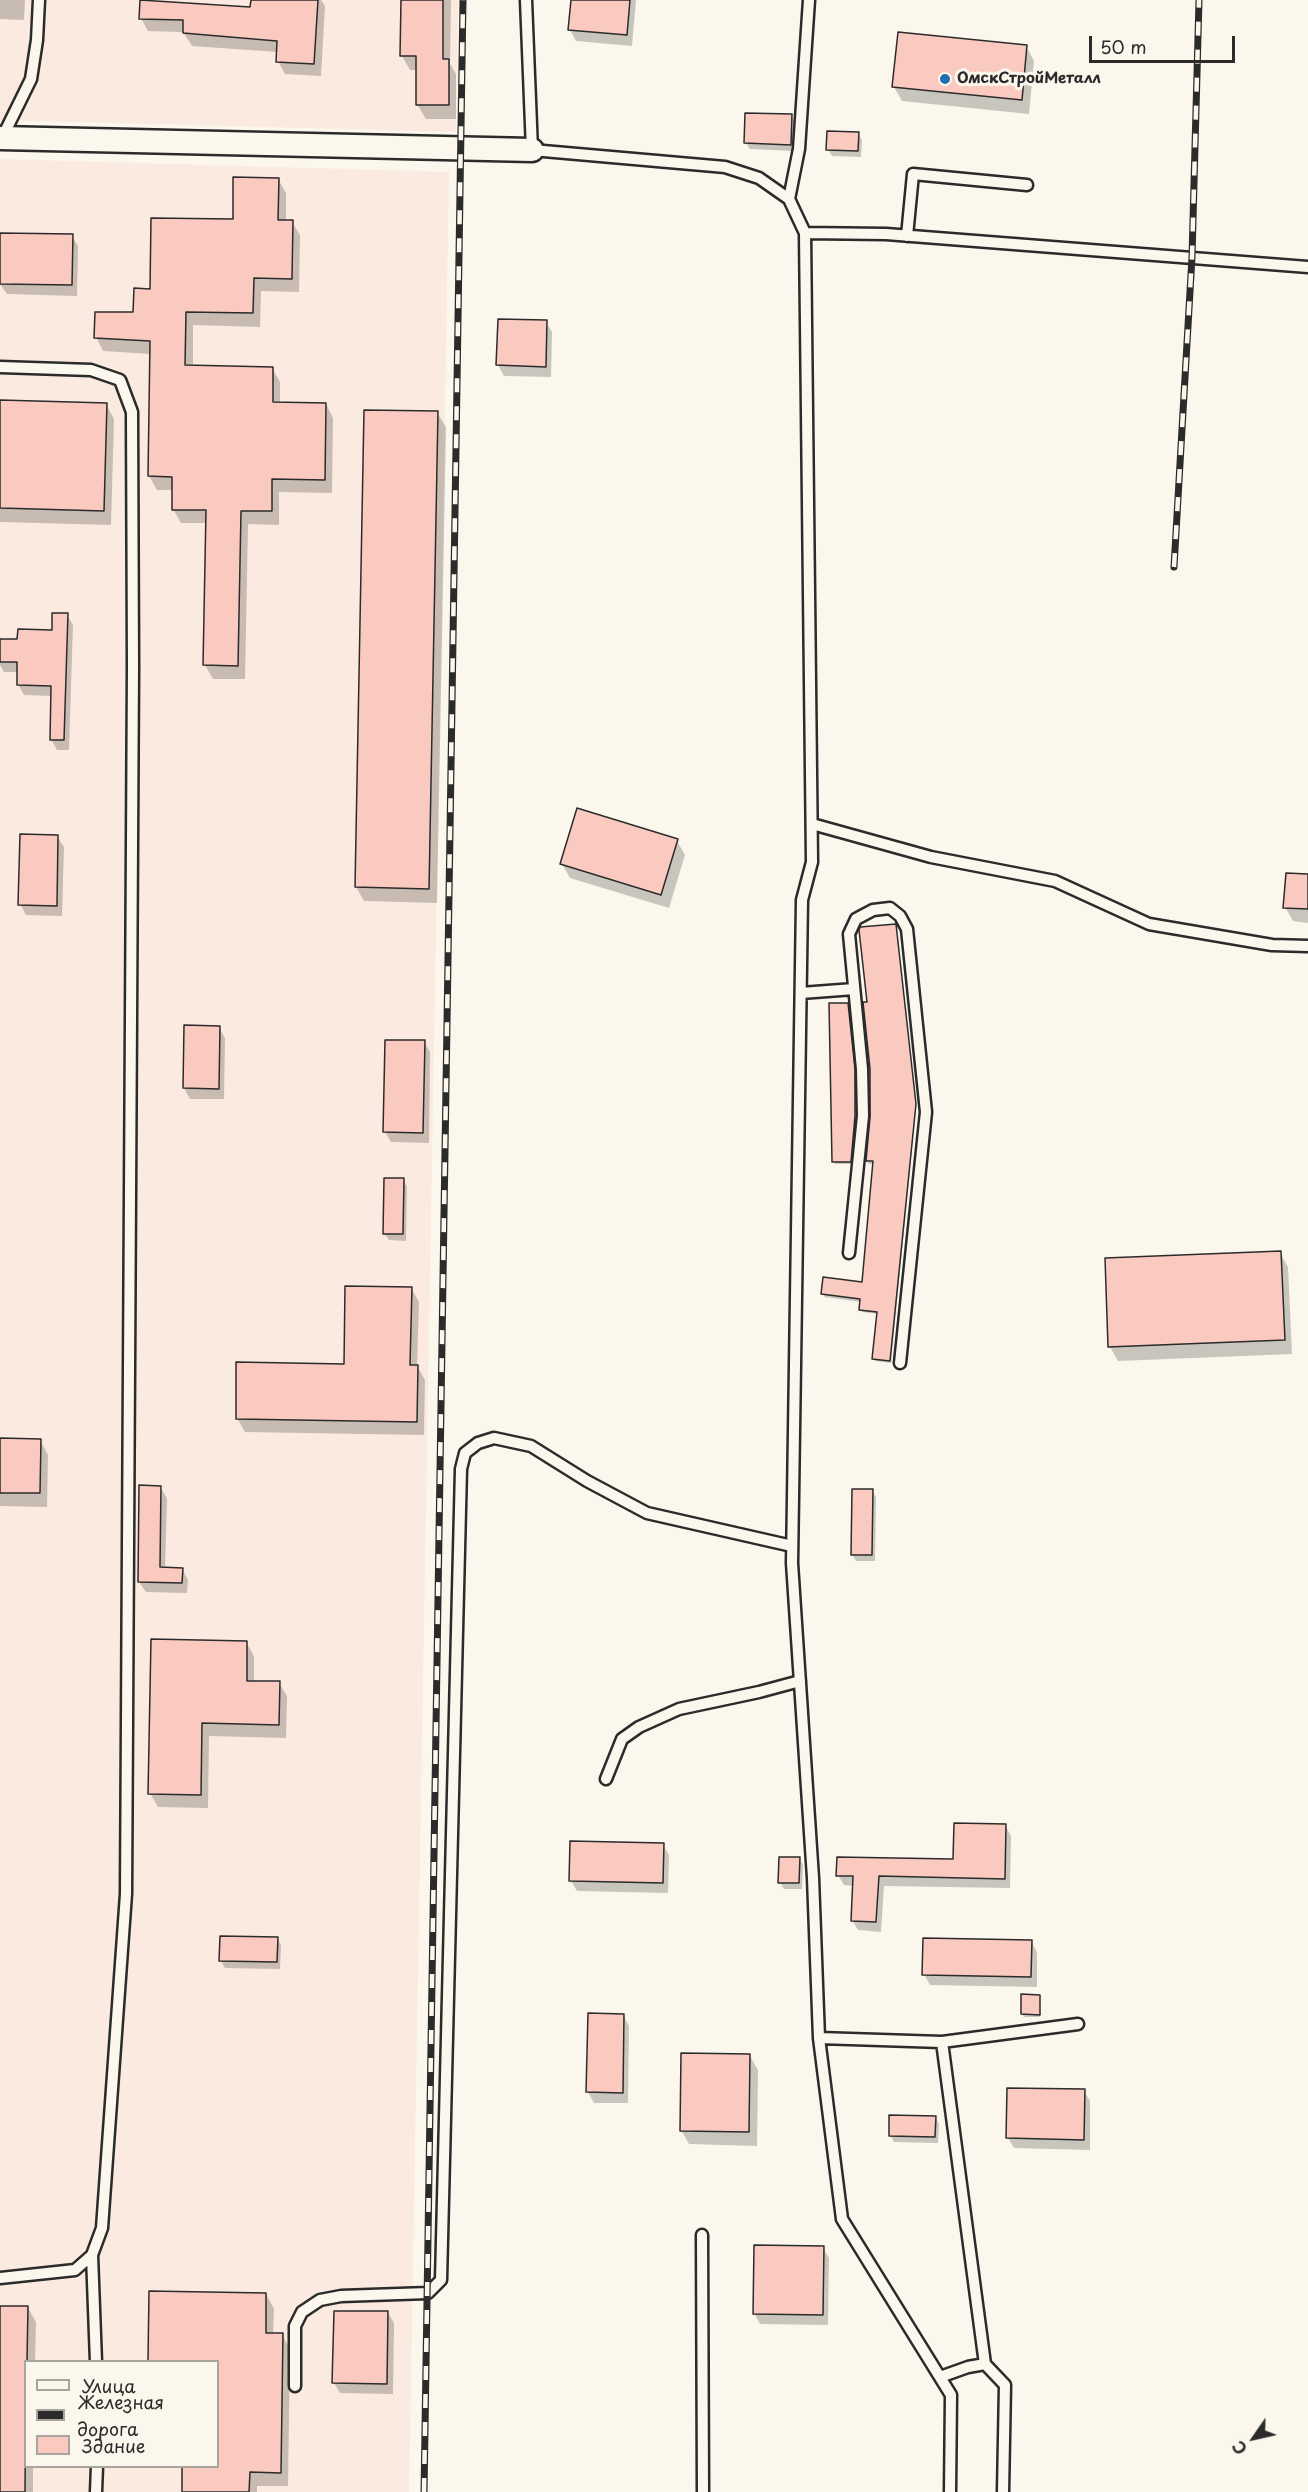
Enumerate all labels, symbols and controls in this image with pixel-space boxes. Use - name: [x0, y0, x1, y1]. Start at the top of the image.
- scale bar: [1092, 24, 1238, 62]
- text: 50 m: [1100, 33, 1147, 60]
- place label: ОмскСтройМеталл: [957, 70, 1101, 88]
- marker: ОмскСтройМеталл: [938, 72, 952, 86]
- legend: [24, 2360, 219, 2468]
- text: Улица: [82, 2372, 136, 2399]
- text: Железная дорога: [77, 2388, 164, 2442]
- north arrow: [1224, 2408, 1284, 2468]
- text: Здание: [82, 2432, 145, 2459]
- text: С: [1226, 2436, 1252, 2460]

